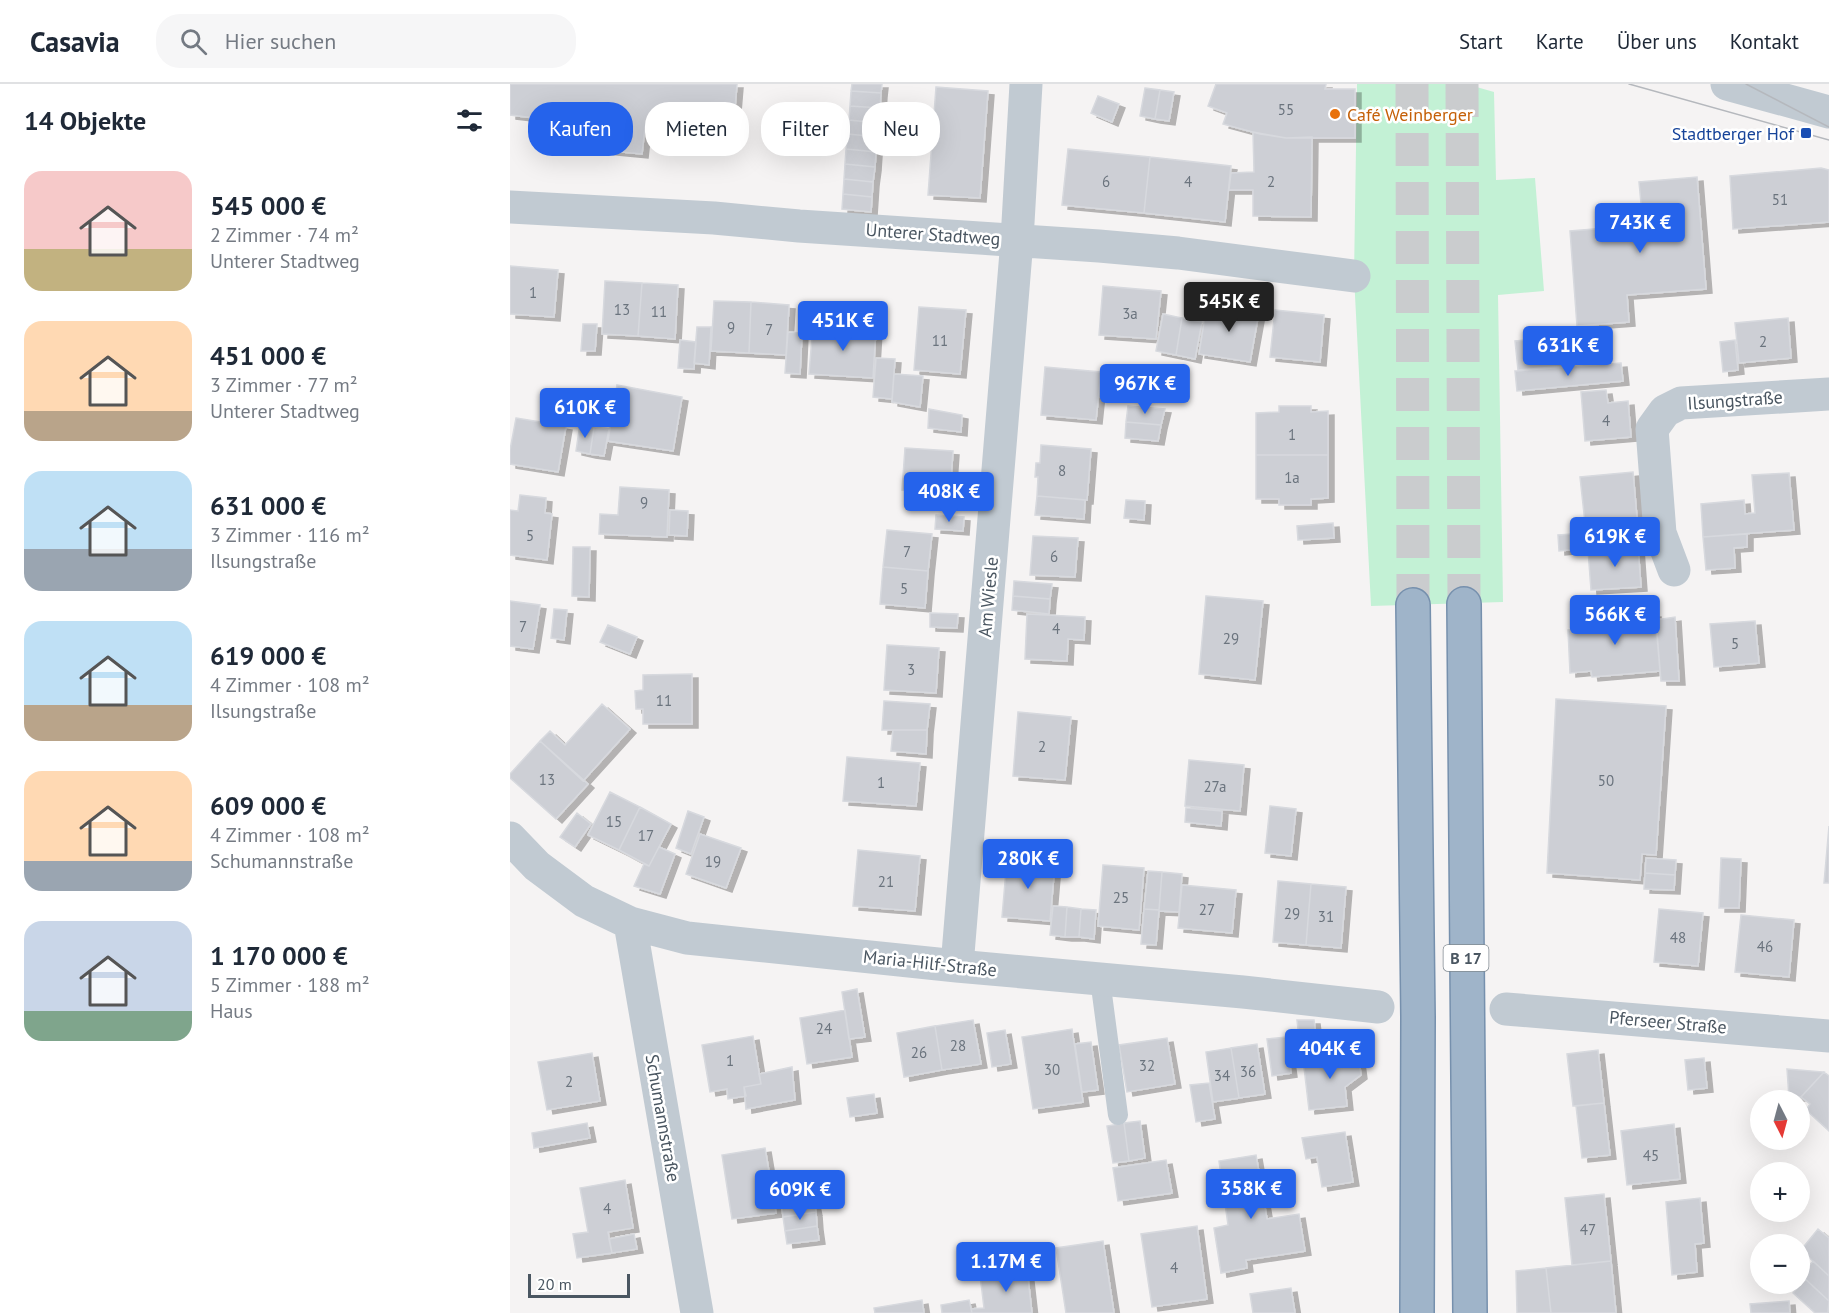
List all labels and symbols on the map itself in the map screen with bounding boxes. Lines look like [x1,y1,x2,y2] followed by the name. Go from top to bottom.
[1278,100,1294,119] house number: 55
[1347,103,1473,126] place label: Café Weinberger
[1328,107,1342,121] marker: Café Weinberger
[1672,122,1795,145] place label: Stadtberger Hof
[1799,126,1813,140] marker: Stadtberger Hof
[1102,172,1110,191] house number: 6
[1184,172,1192,191] house number: 4
[1267,172,1275,191] house number: 2
[1772,190,1788,209] house number: 51
[1591,203,1689,254] pin: 743K €
[865,218,1001,250] street label: Unterer Stadtweg
[1180,282,1278,333] pin: 545K €
[529,283,537,302] house number: 1
[614,300,630,319] house number: 13
[794,301,892,352] pin: 451K €
[651,302,667,321] house number: 11
[1122,304,1138,323] house number: 3a
[727,318,735,337] house number: 9
[765,320,773,339] house number: 7
[1519,326,1617,377] pin: 631K €
[932,331,948,350] house number: 11
[1759,332,1767,351] house number: 2
[1096,364,1194,415] pin: 967K €
[1686,385,1784,415] street label: Ilsungstraße
[536,388,634,439] pin: 610K €
[1602,411,1610,430] house number: 4
[1288,425,1296,444] house number: 1
[1058,461,1066,480] house number: 8
[1284,468,1300,487] house number: 1a
[900,472,998,523] pin: 408K €
[640,493,648,512] house number: 9
[1566,517,1664,568] pin: 619K €
[526,526,534,545] house number: 5
[903,542,911,561] house number: 7
[1050,547,1058,566] house number: 6
[973,556,1003,638] street label: Am Wiesle
[900,579,908,598] house number: 5
[1566,595,1664,646] pin: 566K €
[519,617,527,636] house number: 7
[1052,619,1060,638] house number: 4
[1223,629,1239,648] house number: 29
[1731,634,1739,653] house number: 5
[907,660,915,679] house number: 3
[656,691,672,710] house number: 11
[1038,737,1046,756] house number: 2
[539,770,555,789] house number: 13
[1598,771,1614,790] house number: 50
[877,773,885,792] house number: 1
[1203,777,1227,796] house number: 27a
[606,812,622,831] house number: 15
[638,826,654,845] house number: 17
[979,839,1077,890] pin: 280K €
[705,852,721,871] house number: 19
[878,872,894,891] house number: 21
[1113,888,1129,907] house number: 25
[1199,900,1215,919] house number: 27
[1284,904,1300,923] house number: 29
[1318,907,1334,926] house number: 31
[1670,928,1686,947] house number: 48
[1757,937,1773,956] house number: 46
[862,945,998,981] street label: Maria-Hilf-Straße
[1444,945,1488,971] road number: B 17
[1608,1005,1728,1039] street label: Pferseer Straße
[816,1019,832,1038] house number: 24
[1281,1029,1379,1080] pin: 404K €
[950,1036,966,1055] house number: 28
[911,1043,927,1062] house number: 26
[726,1051,734,1070] house number: 1
[640,1052,686,1184] street label: Schumannstraße
[1139,1056,1155,1075] house number: 32
[1044,1060,1060,1079] house number: 30
[1240,1062,1256,1081] house number: 36
[1214,1066,1230,1085] house number: 34
[565,1072,573,1091] house number: 2
[1750,1090,1810,1150] north arrow
[1643,1146,1659,1165] house number: 45
[1202,1169,1300,1220] pin: 358K €
[751,1170,849,1221] pin: 609K €
[603,1199,611,1218] house number: 4
[1580,1220,1596,1239] house number: 47
[951,1242,1061,1293] pin: 1.17M €
[1170,1258,1178,1277] house number: 4
[528,1271,630,1298] scale bar

